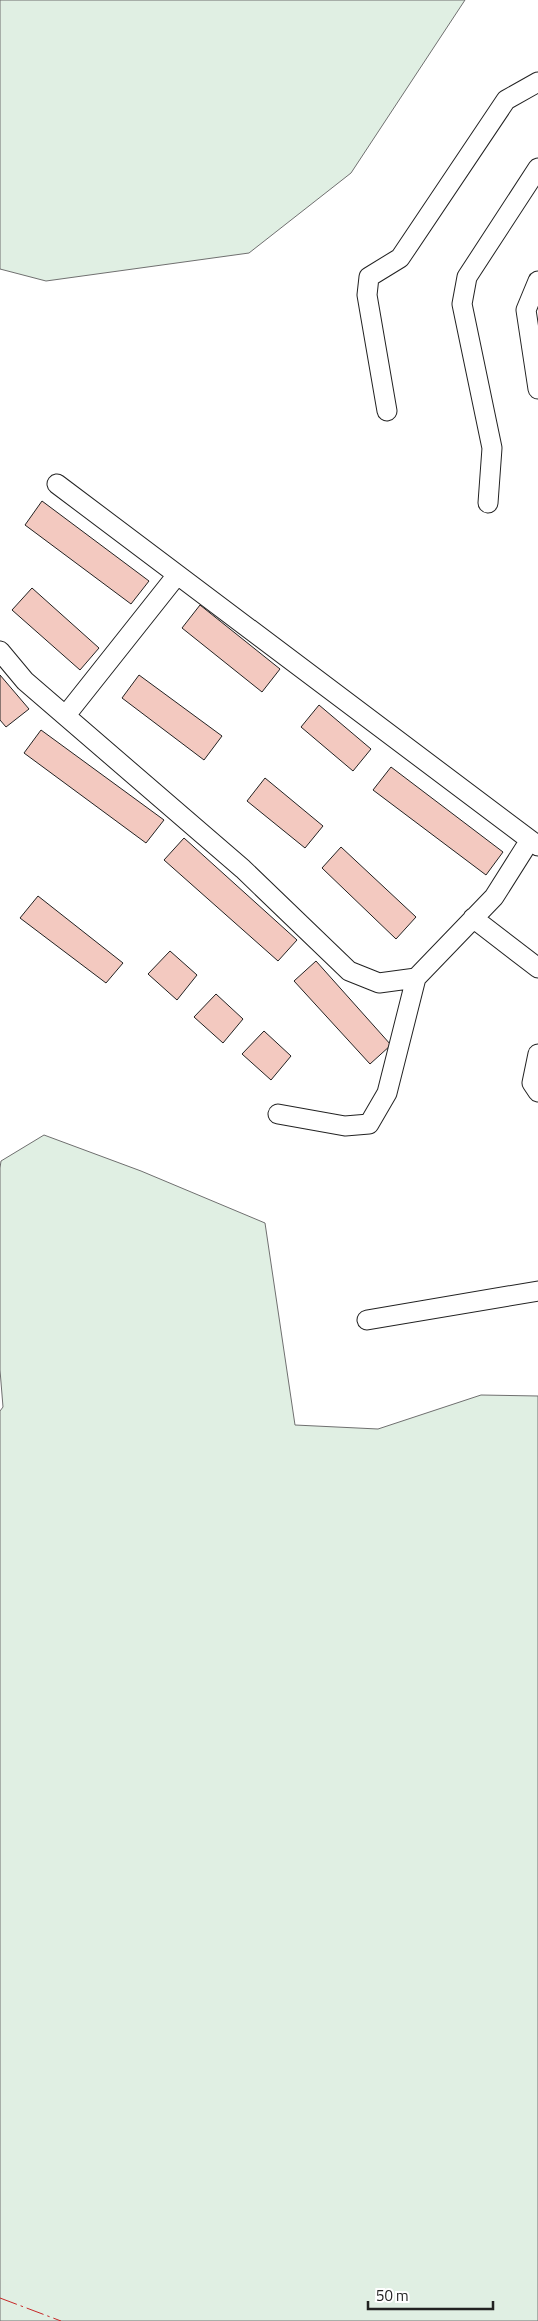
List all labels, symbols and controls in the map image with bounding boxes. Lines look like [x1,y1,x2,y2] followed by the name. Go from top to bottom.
[368,2278,493,2310] scale bar
[376,2284,409,2307] text: 50 m

